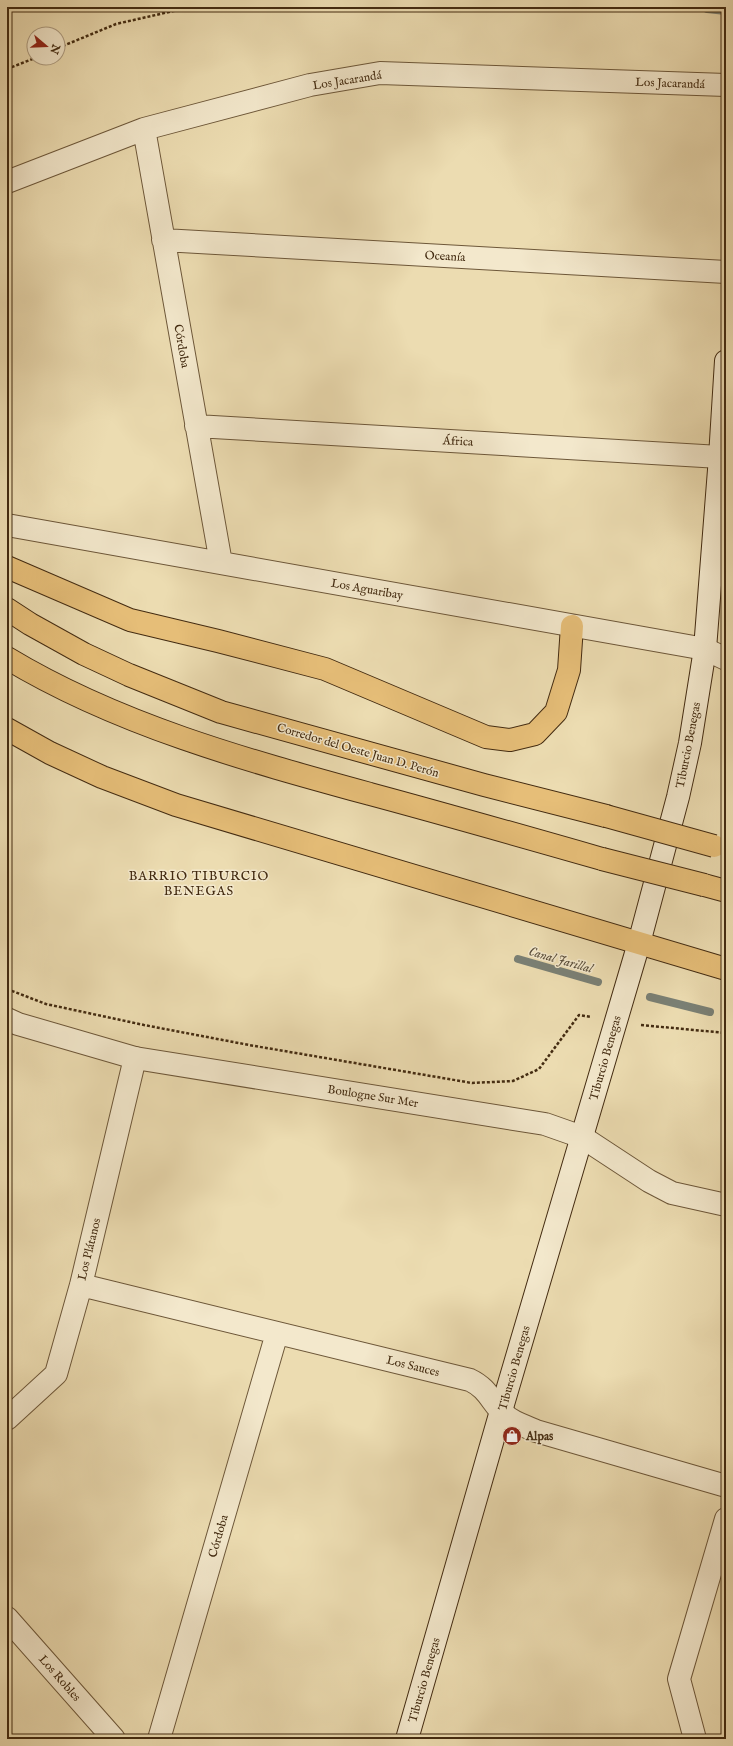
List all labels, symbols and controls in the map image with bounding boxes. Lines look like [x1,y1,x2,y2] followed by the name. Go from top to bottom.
[26,26,66,66] north arrow
[46,41,63,56] text: N
[312,68,384,94] street label: Los Jacarandá
[635,75,706,93] street label: Los Jacarandá
[424,248,466,265] street label: Oceanía
[170,323,193,370] street label: Córdoba
[441,432,474,450] street label: África
[330,576,404,603] street label: Los Aguaribay
[673,701,704,789] street label: Tiburcio Benegas
[275,720,441,782] street label: Corredor del Oeste Juan D. Perón
[129,868,269,900] district label: BARRIO TIBURCIO BENEGAS
[527,943,595,978] water label: Canal Jarillal
[586,1014,625,1102] street label: Tiburcio Benegas
[326,1082,420,1111] street label: Boulogne Sur Mer
[74,1216,104,1282] street label: Los Plátanos
[495,1324,534,1412] street label: Tiburcio Benegas
[385,1353,441,1380] street label: Los Sauces
[501,1425,523,1447] shop icon: Alpas
[525,1429,554,1445] place label: Alpas
[205,1512,232,1559] street label: Córdoba
[405,1636,444,1724] street label: Tiburcio Benegas
[35,1652,84,1705] street label: Los Robles

